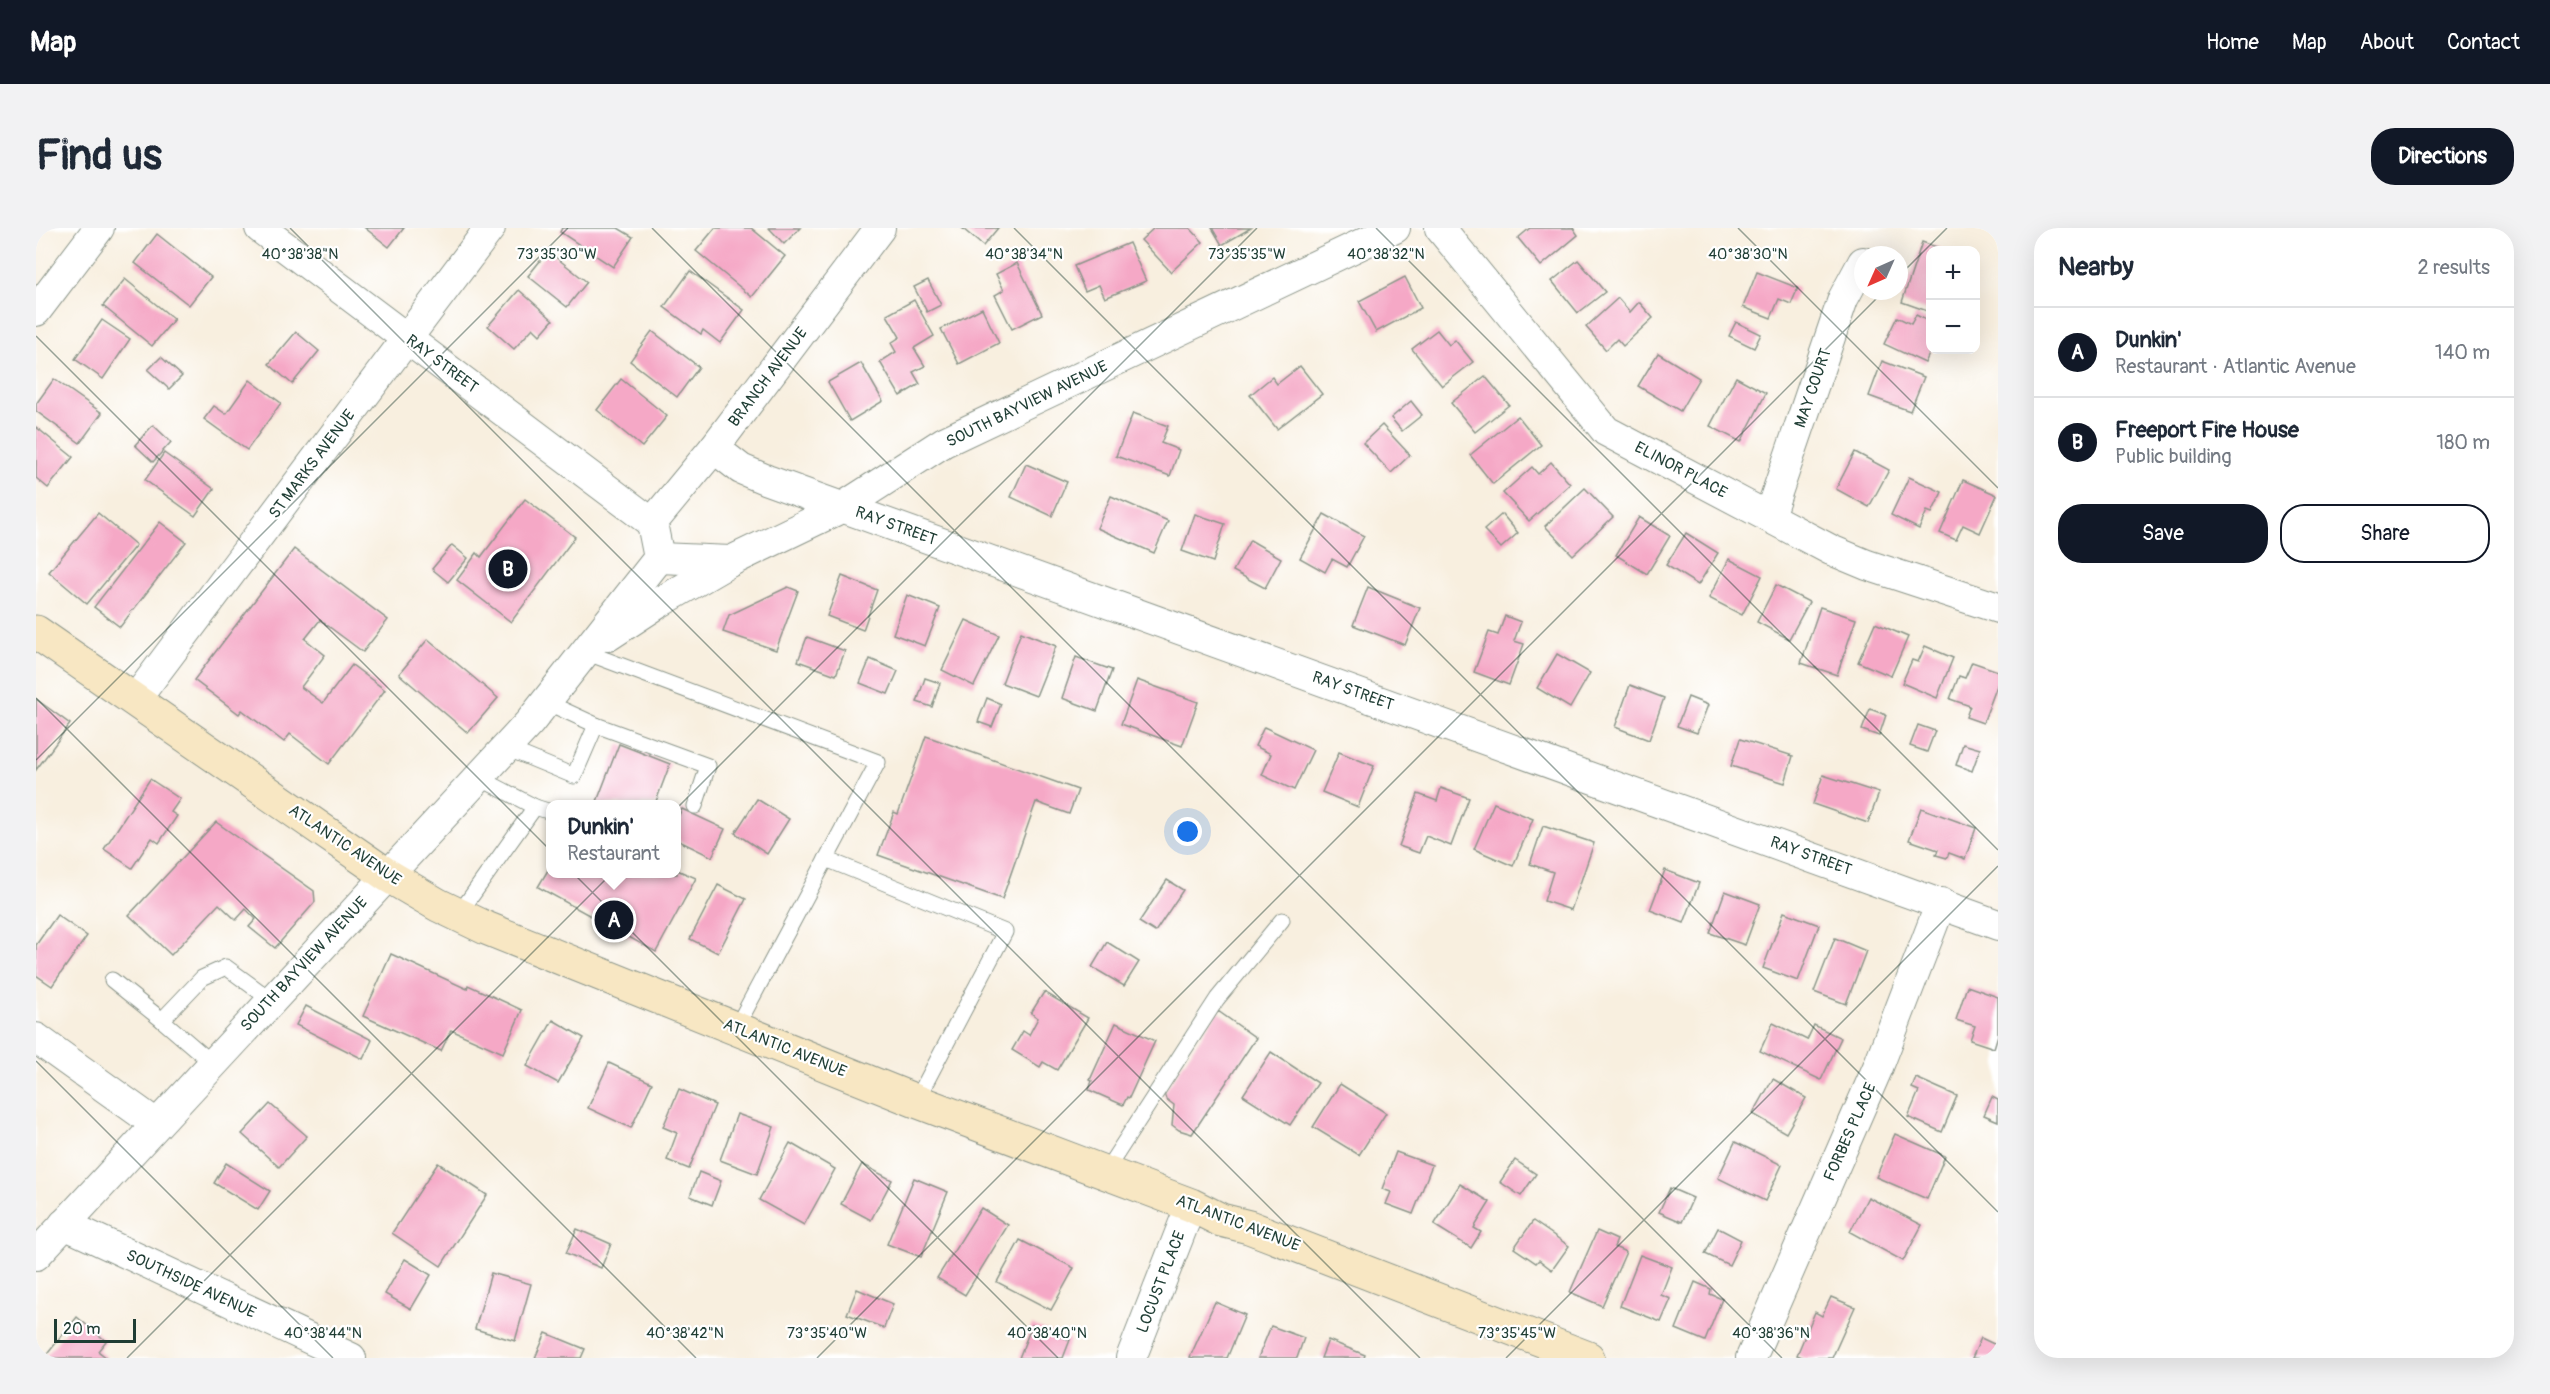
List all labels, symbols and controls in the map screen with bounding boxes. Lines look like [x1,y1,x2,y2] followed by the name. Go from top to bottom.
[30,25,76,60] text: Map
[2206,29,2259,56] text: Home
[2292,29,2327,56] text: Map
[2360,29,2414,56] text: About
[2447,29,2520,56] text: Contact
[2371,128,2514,185] button: Directions
[36,130,162,182] text: Find us
[262,245,338,264] text: 40°38'38"N
[517,245,597,264] text: 73°35'30"W
[985,245,1063,264] text: 40°38'34"N
[1208,245,1286,264] text: 73°35'35"W
[1347,245,1425,264] text: 40°38'32"N
[1708,245,1788,264] text: 40°38'30"N
[1854,246,1908,300] north arrow
[1926,246,1980,354] map controls
[1926,246,1980,300] button: +
[2058,251,2134,283] text: Nearby
[2418,255,2490,280] text: 2 results
[1926,300,1980,354] button: −
[724,323,812,431] street label: BRANCH AVENUE
[2115,326,2182,354] text: Dunkin'
[402,330,482,398] street label: RAY STREET
[2071,340,2084,365] text: A
[2435,340,2490,365] text: 140 m
[1790,345,1836,430] street label: MAY COURT
[2115,354,2356,379] text: Restaurant · Atlantic Avenue
[943,356,1111,452] street label: SOUTH BAYVIEW AVENUE
[264,405,360,523] street label: ST MARKS AVENUE
[2115,416,2299,444] text: Freeport Fire House
[2072,430,2083,455] text: B
[2436,430,2490,455] text: 180 m
[1631,437,1731,503] street label: ELINOR PLACE
[2115,444,2231,469] text: Public building
[852,502,940,550] street label: RAY STREET
[2058,504,2268,563] button: Save
[2280,504,2490,563] button: Share
[488,546,528,592] pin: B
[1309,667,1397,715] street label: RAY STREET
[285,800,405,890] street label: ATLANTIC AVENUE
[546,800,681,878] popup
[567,813,634,841] text: Dunkin'
[1173,817,1202,846] your location
[1767,832,1855,880] street label: RAY STREET
[567,841,660,866] text: Restaurant
[236,892,372,1036] street label: SOUTH BAYVIEW AVENUE
[594,898,634,942] pin: A
[720,1014,850,1082] street label: ATLANTIC AVENUE
[1819,1080,1881,1184] street label: FORBES PLACE
[1173,1190,1303,1256] street label: ATLANTIC AVENUE
[1132,1228,1190,1336] street label: LOCUST PLACE
[123,1245,259,1323] street label: SOUTHSIDE AVENUE
[54,1316,136,1344] scale bar
[63,1319,101,1339] text: 20 m
[284,1324,362,1343] text: 40°38'44"N
[646,1324,724,1343] text: 40°38'42"N
[787,1324,867,1343] text: 73°35'40"W
[1007,1324,1087,1343] text: 40°38'40"N
[1478,1324,1556,1343] text: 73°35'45"W
[1732,1324,1810,1343] text: 40°38'36"N

